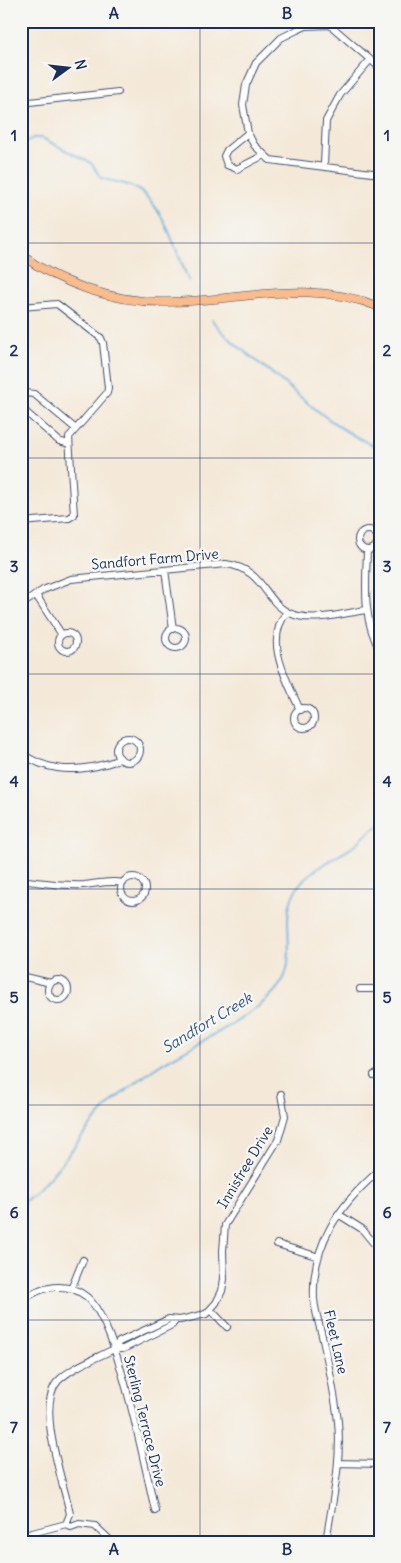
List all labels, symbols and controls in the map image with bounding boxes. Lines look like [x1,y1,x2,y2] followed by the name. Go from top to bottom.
[109,3,119,23] text: A
[282,3,293,23] text: B
[42,42,92,92] north arrow
[71,58,91,72] text: N
[11,125,17,145] text: 1
[384,125,390,145] text: 1
[10,340,19,360] text: 2
[383,340,392,360] text: 2
[91,544,219,574] street label: Sandfort Farm Drive
[9,556,19,576] text: 3
[382,556,392,576] text: 3
[9,771,19,791] text: 4
[382,771,392,791] text: 4
[9,987,19,1007] text: 5
[382,987,392,1007] text: 5
[158,988,256,1057] water label: Sandfort Creek
[213,1122,277,1212] street label: Innisfree Drive
[9,1202,19,1222] text: 6
[382,1202,392,1222] text: 6
[320,1308,352,1376] street label: Fleet Lane
[120,1353,170,1489] street label: Sterling Terrace Drive
[10,1417,18,1437] text: 7
[383,1417,391,1437] text: 7
[109,1539,119,1559] text: A
[282,1539,293,1559] text: B

